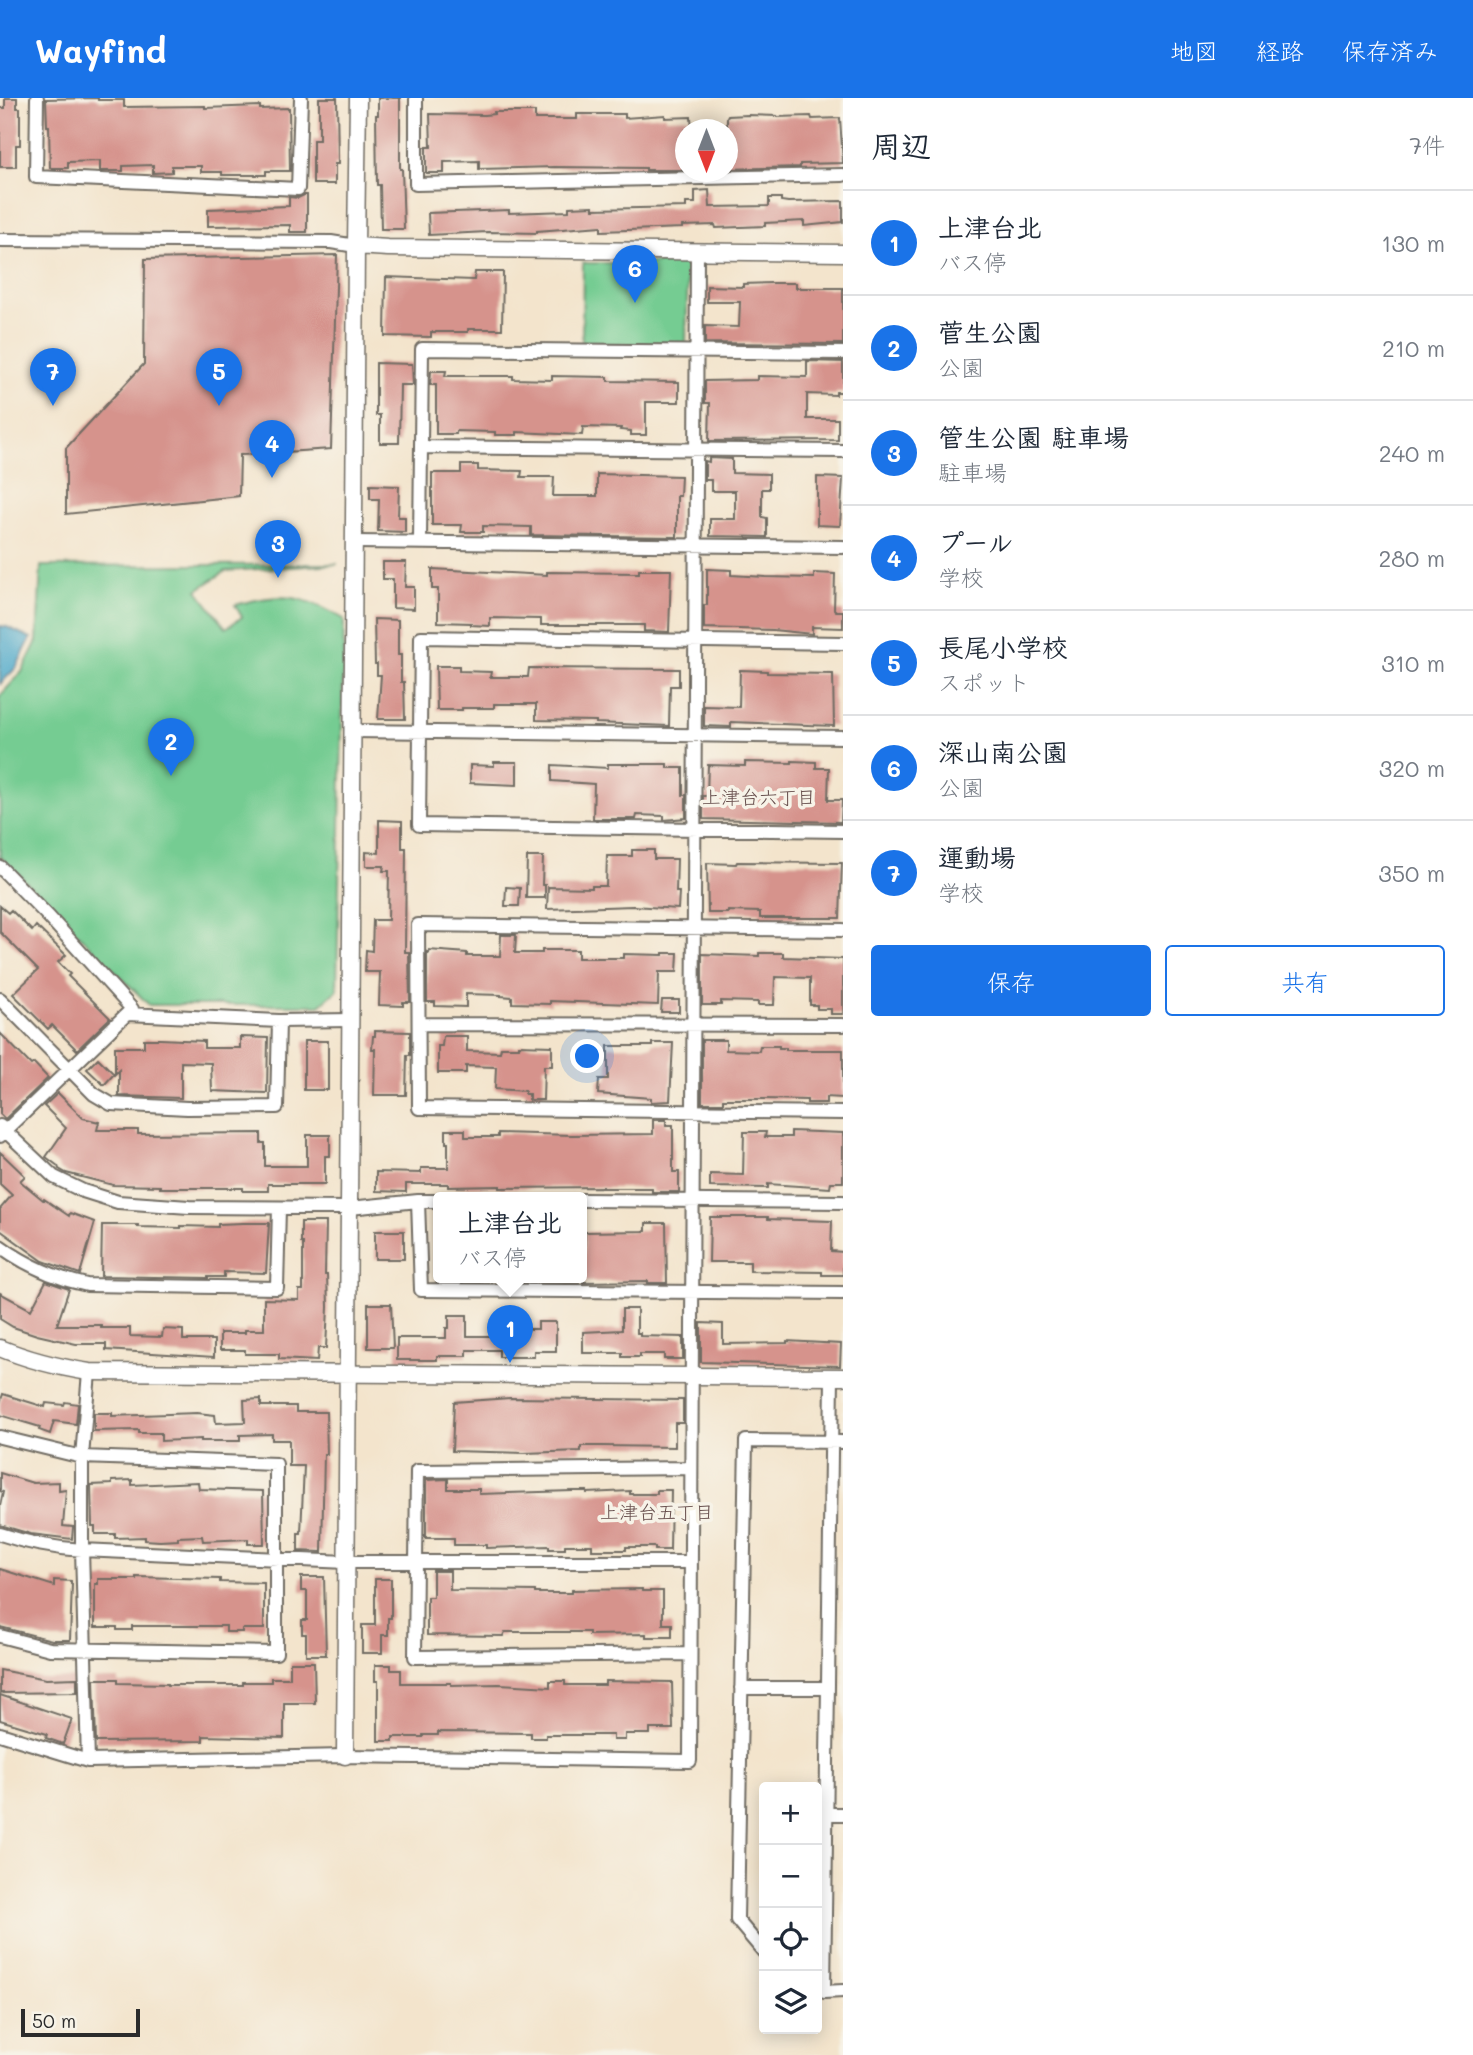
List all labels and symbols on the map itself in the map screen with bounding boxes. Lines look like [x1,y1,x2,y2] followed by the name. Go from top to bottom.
[675,119,738,182] north arrow
[612,245,658,303] pin: 6
[30,348,76,406] pin: 7
[196,348,242,406] pin: 5
[249,420,295,478] pin: 4
[255,520,301,578] pin: 3
[148,718,194,776] pin: 2
[702,784,816,809] district label: 上津台六丁目
[570,1039,604,1073] your location
[487,1305,533,1363] pin: 1
[600,1499,714,1524] district label: 上津台五丁目
[21,2006,140,2038] scale bar

